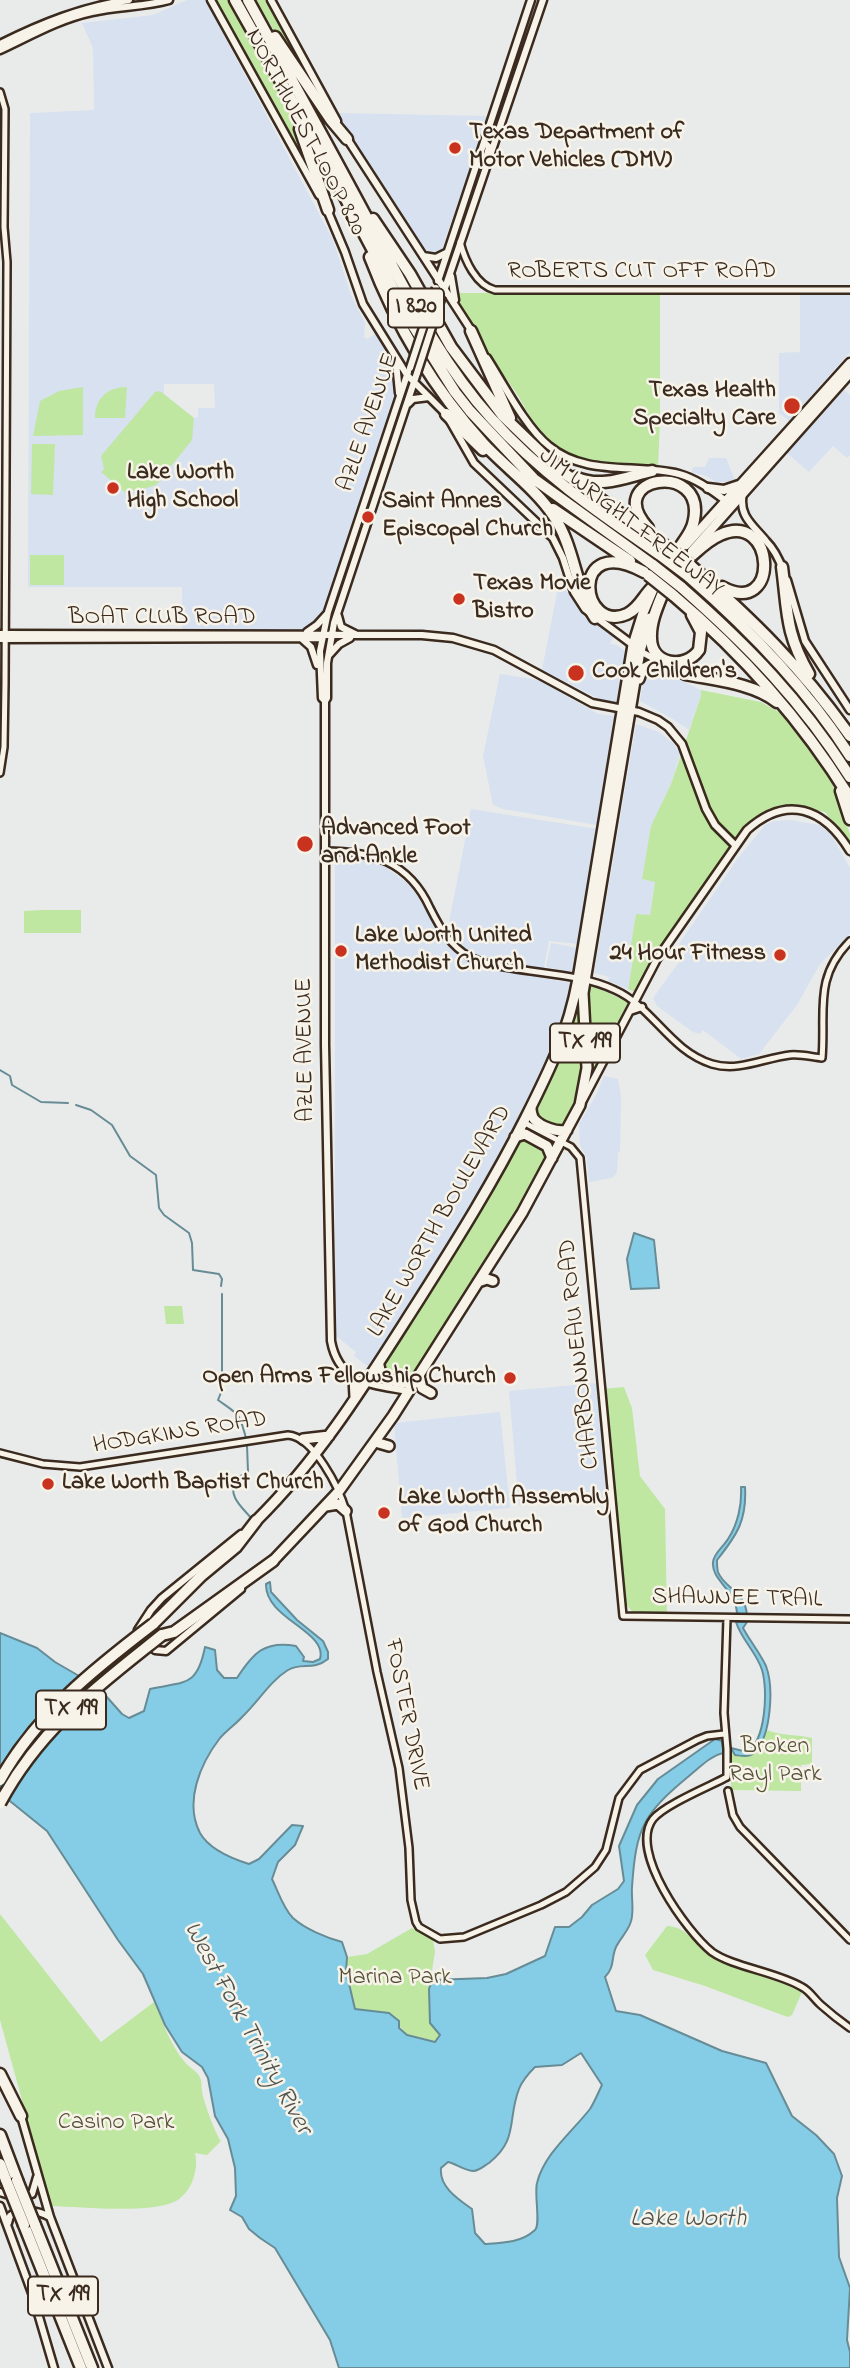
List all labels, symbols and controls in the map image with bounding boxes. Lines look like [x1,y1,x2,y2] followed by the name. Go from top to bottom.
[237,25,371,241] street label: NORTHWEST LOOP 820
[469,120,684,176] place label: Texas Department of Motor Vehicles (DMV)
[447,140,463,156] marker: Texas Department of Motor Vehicles (DMV)
[508,259,776,287] street label: ROBERTS CUT OFF ROAD
[388,288,444,328] road number: I 820
[333,350,407,496] street label: AZLE AVENUE
[633,378,776,434] place label: Texas Health Specialty Care
[782,396,802,416] marker: Texas Health Specialty Care
[532,443,728,605] street label: JIM WRIGHT FREEWAY
[127,460,238,516] place label: Lake Worth High School
[105,480,121,496] marker: Lake Worth High School
[382,489,553,545] place label: Saint Annes Episcopal Church
[360,509,376,525] marker: Saint Annes Episcopal Church
[473,571,591,627] place label: Texas Movie Bistro
[451,591,467,607] marker: Texas Movie Bistro
[68,605,256,633] street label: BOAT CLUB ROAD
[592,659,737,687] place label: Cook Children's
[566,663,586,683] marker: Cook Children's
[321,816,471,872] place label: Advanced Foot and Ankle
[295,834,315,854] marker: Advanced Foot and Ankle
[355,923,532,979] place label: Lake Worth United Methodist Church
[610,941,766,969] place label: 24 Hour Fitness
[333,943,349,959] marker: Lake Worth United Methodist Church
[772,947,788,963] marker: 24 Hour Fitness
[291,978,323,1122] street label: AZLE AVENUE
[550,1024,620,1062] road number: TX 199
[363,1101,519,1343] street label: LAKE WORTH BOULEVARD
[555,1237,607,1471] street label: CHARBONNEAU ROAD
[202,1364,496,1392] place label: Open Arms Fellowship Church
[502,1370,518,1386] marker: Open Arms Fellowship Church
[91,1406,269,1462] street label: HODGKINS ROAD
[62,1470,324,1498] place label: Lake Worth Baptist Church
[40,1476,56,1492] marker: Lake Worth Baptist Church
[398,1485,609,1541] place label: Lake Worth Assembly of God Church
[376,1505,392,1521] marker: Lake Worth Assembly of God Church
[652,1584,822,1616] street label: SHAWNEE TRAIL
[376,1637,434,1793] street label: FOSTER DRIVE
[36,1690,106,1730] road number: TX 199
[729,1734,821,1790] park label: Broken Rayl Park
[175,1917,317,2141] water label: West Fork Trinity River
[338,1965,452,1993] park label: Marina Park
[58,2110,174,2138] park label: Casino Park
[630,2205,746,2237] water label: Lake Worth
[28,2276,98,2316] road number: TX 199

